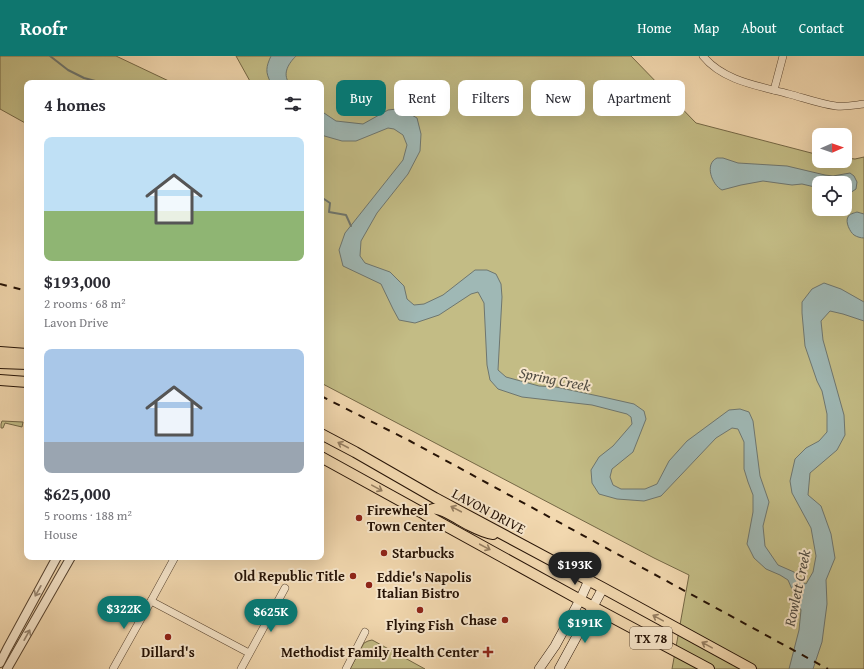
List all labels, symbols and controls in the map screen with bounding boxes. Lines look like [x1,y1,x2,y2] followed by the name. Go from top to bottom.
[20,14,67,42] text: Roofr
[637,18,672,38] text: Home
[694,18,719,38] text: Map
[741,18,777,38] text: About
[799,18,844,38] text: Contact
[336,80,386,116] chip: Buy
[394,80,450,116] chip: Rent
[458,80,523,116] chip: Filters
[531,80,585,116] chip: New
[593,80,685,116] chip: Apartment
[44,92,106,117] text: 4 homes
[282,93,304,115] icon: filters
[812,128,852,168] north arrow
[812,128,852,216] map controls
[138,163,210,235] icon: home
[812,176,852,216] button: locate
[44,269,110,294] text: $193,000
[44,294,126,313] text: 2 rooms · 68 m²
[44,313,108,332] text: Lavon Drive
[517,362,593,396] water label: Spring Creek
[138,375,210,447] icon: home
[337,441,349,449] one-way arrow
[44,481,110,506] text: $625,000
[449,483,529,539] street label: LAVON DRIVE
[371,484,383,492] one-way arrow
[367,500,446,536] place label: Firewheel Town Center
[450,505,462,512] one-way arrow
[44,506,132,525] text: 5 rooms · 188 m²
[354,513,364,523] marker: Firewheel Town Center
[44,525,78,544] text: House
[392,543,454,563] place label: Starbucks
[478,544,490,551] one-way arrow
[379,548,389,558] marker: Starbucks
[778,548,815,629] water label: Rowlett Creek
[547,552,603,586] pin: $193K
[557,555,593,574] text: $193K
[234,566,345,586] place label: Old Republic Title
[377,567,471,603] place label: Eddie's Napolis Italian Bistro
[348,571,358,581] marker: Old Republic Title
[364,580,374,590] marker: Eddie's Napolis Italian Bistro
[34,585,42,597] one-way arrow
[96,596,152,630] pin: $322K
[106,599,142,618] text: $322K
[243,599,299,633] pin: $625K
[253,602,289,621] text: $625K
[415,605,425,615] marker: Flying Fish
[461,610,497,630] place label: Chase
[557,610,613,644] pin: $191K
[567,613,603,632] text: $191K
[652,614,664,621] one-way arrow
[386,615,455,635] place label: Flying Fish
[500,615,510,625] marker: Chase
[630,627,672,649] road number: TX 78
[24,629,31,641] one-way arrow
[163,632,173,642] marker: Dillard's
[701,641,713,649] one-way arrow
[141,642,195,662] place label: Dillard's
[281,642,480,662] place label: Methodist Family Health Center
[482,646,494,658] marker: Methodist Family Health Center

